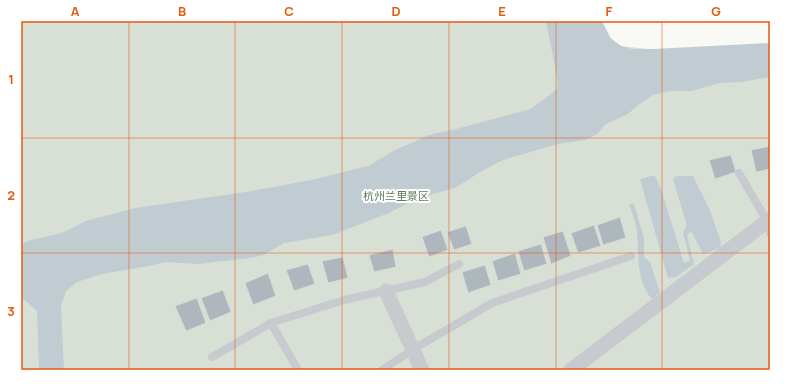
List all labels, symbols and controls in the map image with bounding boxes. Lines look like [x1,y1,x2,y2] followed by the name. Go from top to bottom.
[71,2,80,20] text: A
[178,2,186,20] text: B
[284,2,294,20] text: C
[391,2,401,20] text: D
[498,2,506,20] text: E
[606,2,613,20] text: F
[711,2,721,20] text: G
[8,70,14,88] text: 1
[7,186,15,204] text: 2
[363,188,429,203] park label: 杭州兰里景区
[7,302,15,320] text: 3

